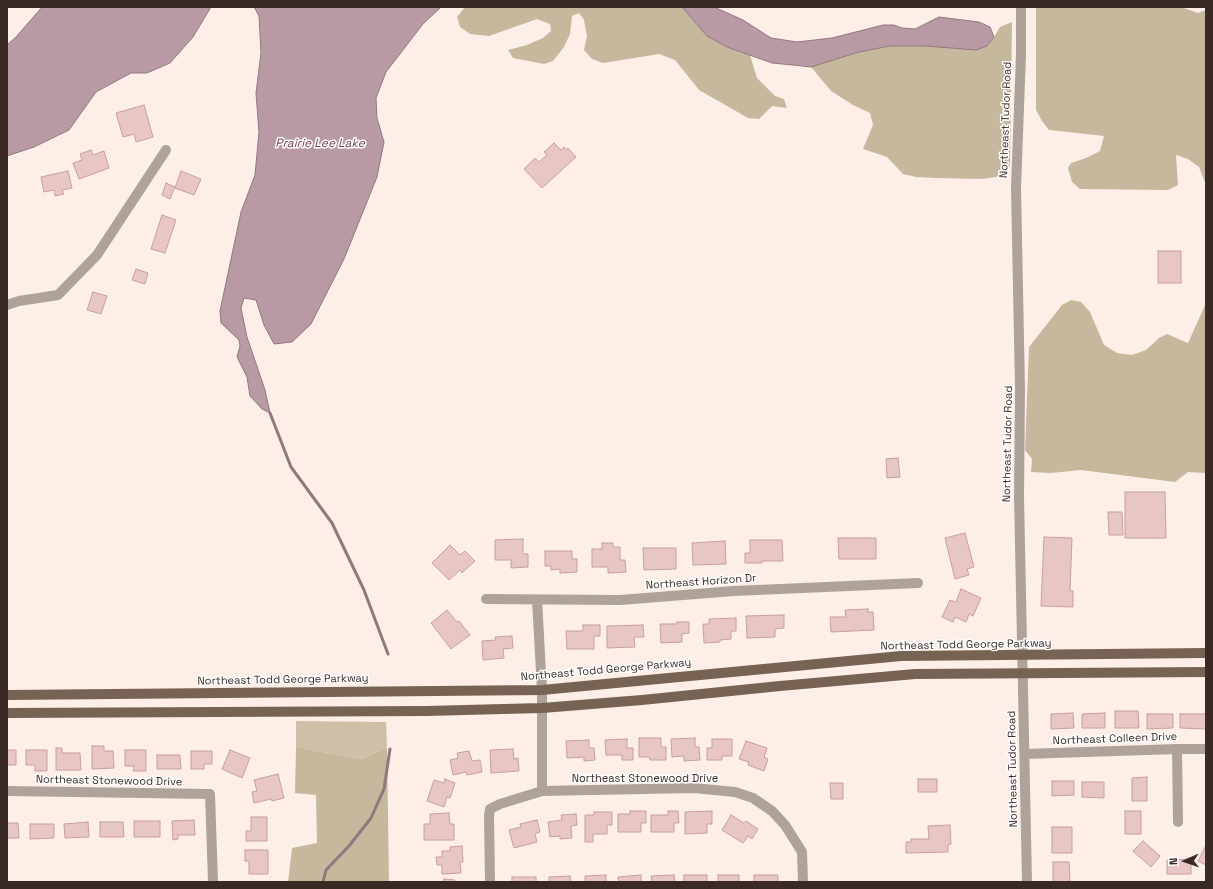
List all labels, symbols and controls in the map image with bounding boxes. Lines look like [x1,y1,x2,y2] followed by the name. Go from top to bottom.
[997,61,1015,179] street label: Northeast Tudor Road
[275,137,365,151] water label: Prairie Lee Lake
[1000,386,1016,502] street label: Northeast Tudor Road
[645,572,757,592] street label: Northeast Horizon Dr
[880,637,1052,653] street label: Northeast Todd George Parkway
[520,656,692,684] street label: Northeast Todd George Parkway
[197,672,369,688] street label: Northeast Todd George Parkway
[1005,711,1021,827] street label: Northeast Tudor Road
[1053,730,1177,748] street label: Northeast Colleen Drive
[572,772,718,786] street label: Northeast Stonewood Drive
[36,773,182,789] street label: Northeast Stonewood Drive
[1165,841,1205,881] north arrow
[1166,857,1180,865] text: N

